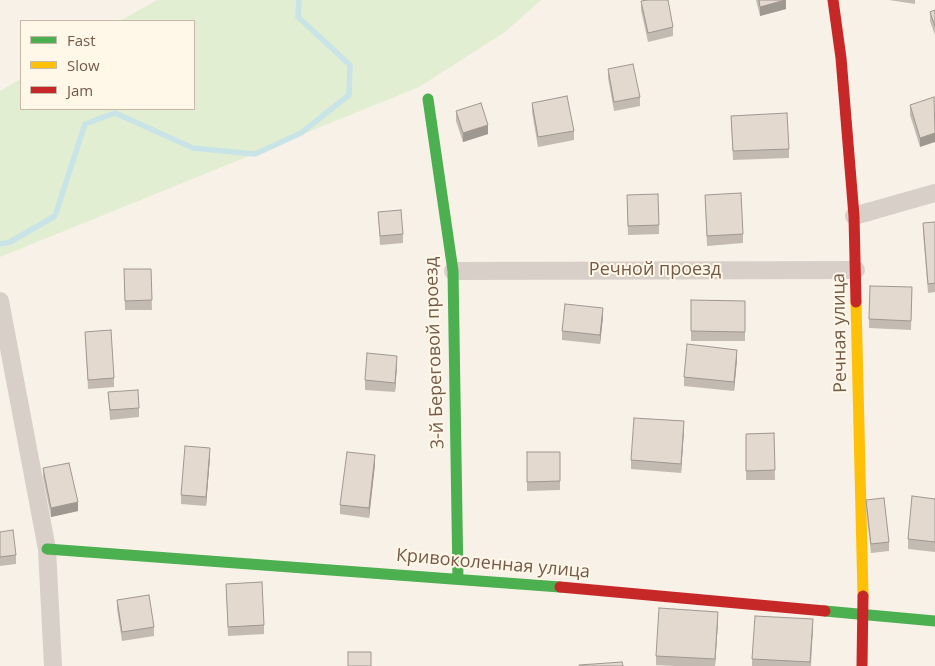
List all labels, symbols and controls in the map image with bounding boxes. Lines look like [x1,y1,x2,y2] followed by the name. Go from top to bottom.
[20,20,195,110] legend
[67,30,96,50] text: Fast
[67,55,100,75] text: Slow
[67,80,93,100] text: Jam
[421,256,449,450] street label: 3-й Береговой проезд
[589,259,721,281] street label: Речной проезд
[828,273,852,393] street label: Речная улица
[395,545,591,583] street label: Кривоколенная улица

